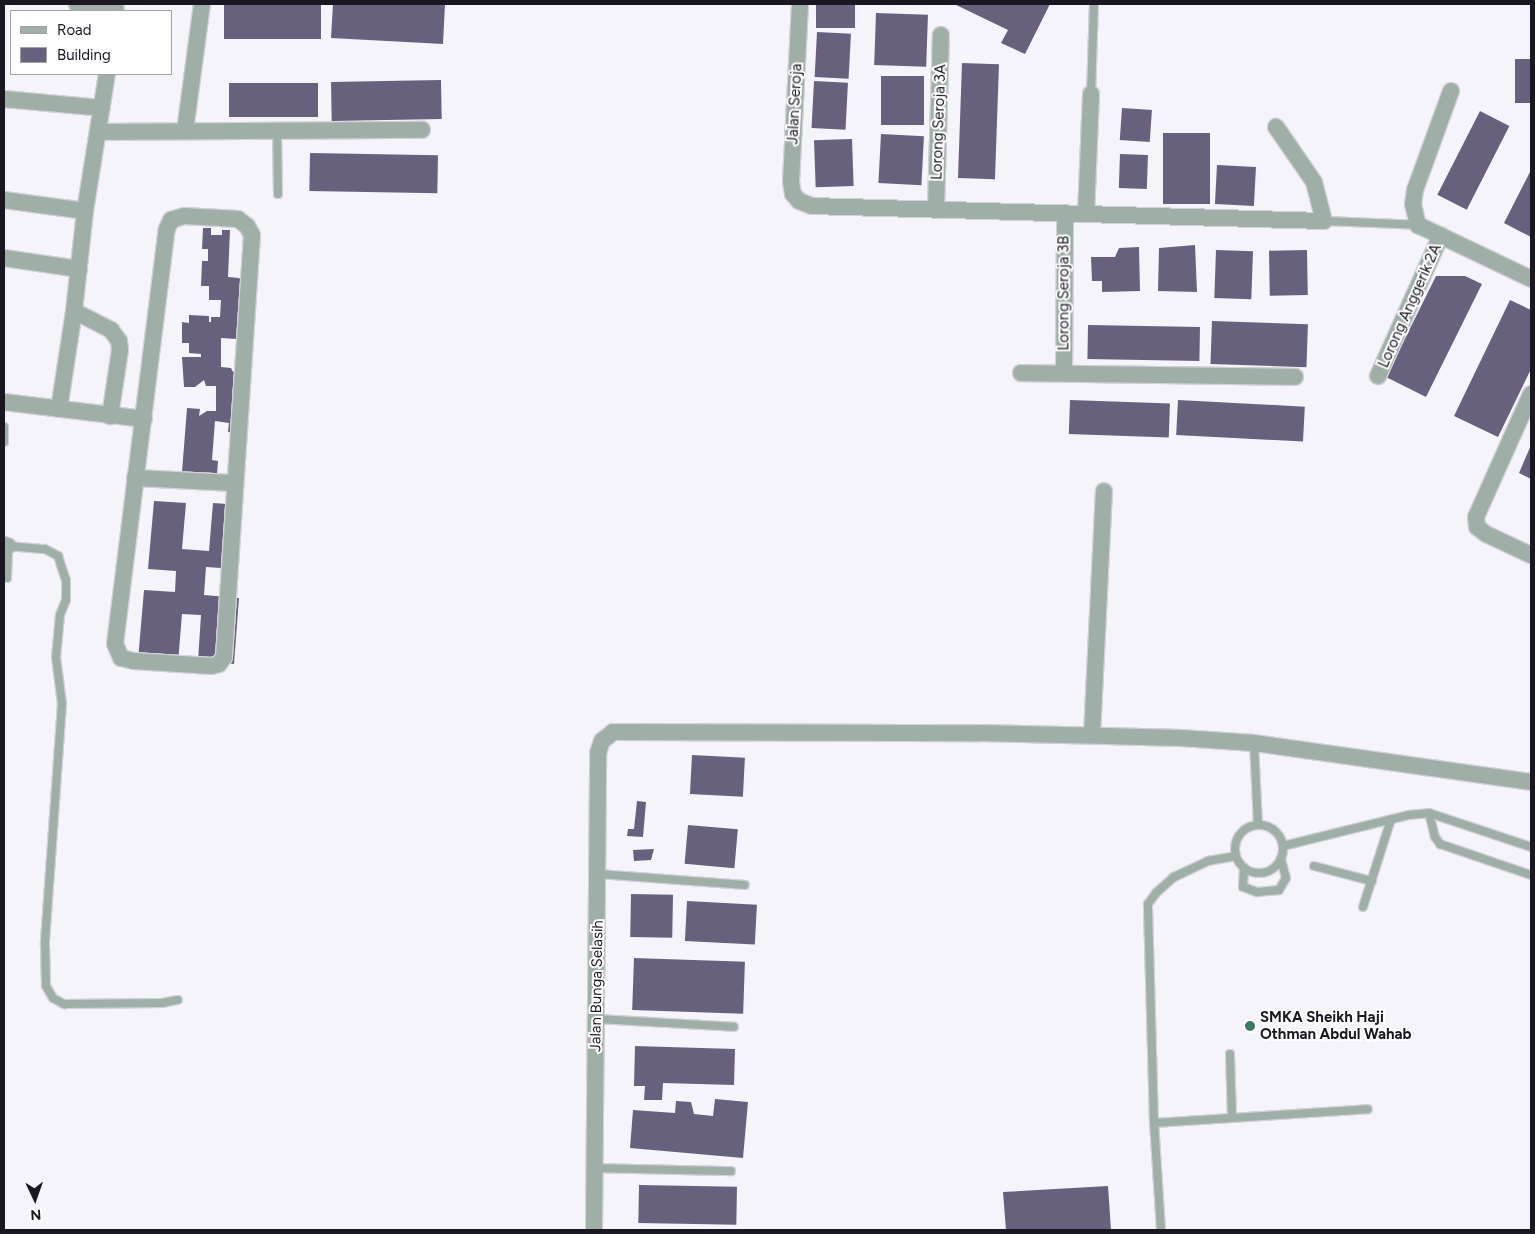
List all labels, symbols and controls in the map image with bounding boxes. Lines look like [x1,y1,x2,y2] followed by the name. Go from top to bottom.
[10,10,172,75] legend
[57,21,92,39] text: Road
[57,46,111,64] text: Building
[784,63,806,145] street label: Jalan Seroja
[928,64,950,180] street label: Lorong Seroja 3A
[1055,235,1073,351] street label: Lorong Seroja 3B
[1375,241,1445,371] street label: Lorong Anggerik 2A
[587,920,607,1052] street label: Jalan Bunga Selasih
[1260,1008,1412,1043] place label: SMKA Sheikh Haji Othman Abdul Wahab
[1244,1020,1256,1032] marker: SMKA Sheikh Haji Othman Abdul Wahab
[10,1174,60,1224] north arrow
[30,1206,42,1223] text: N

